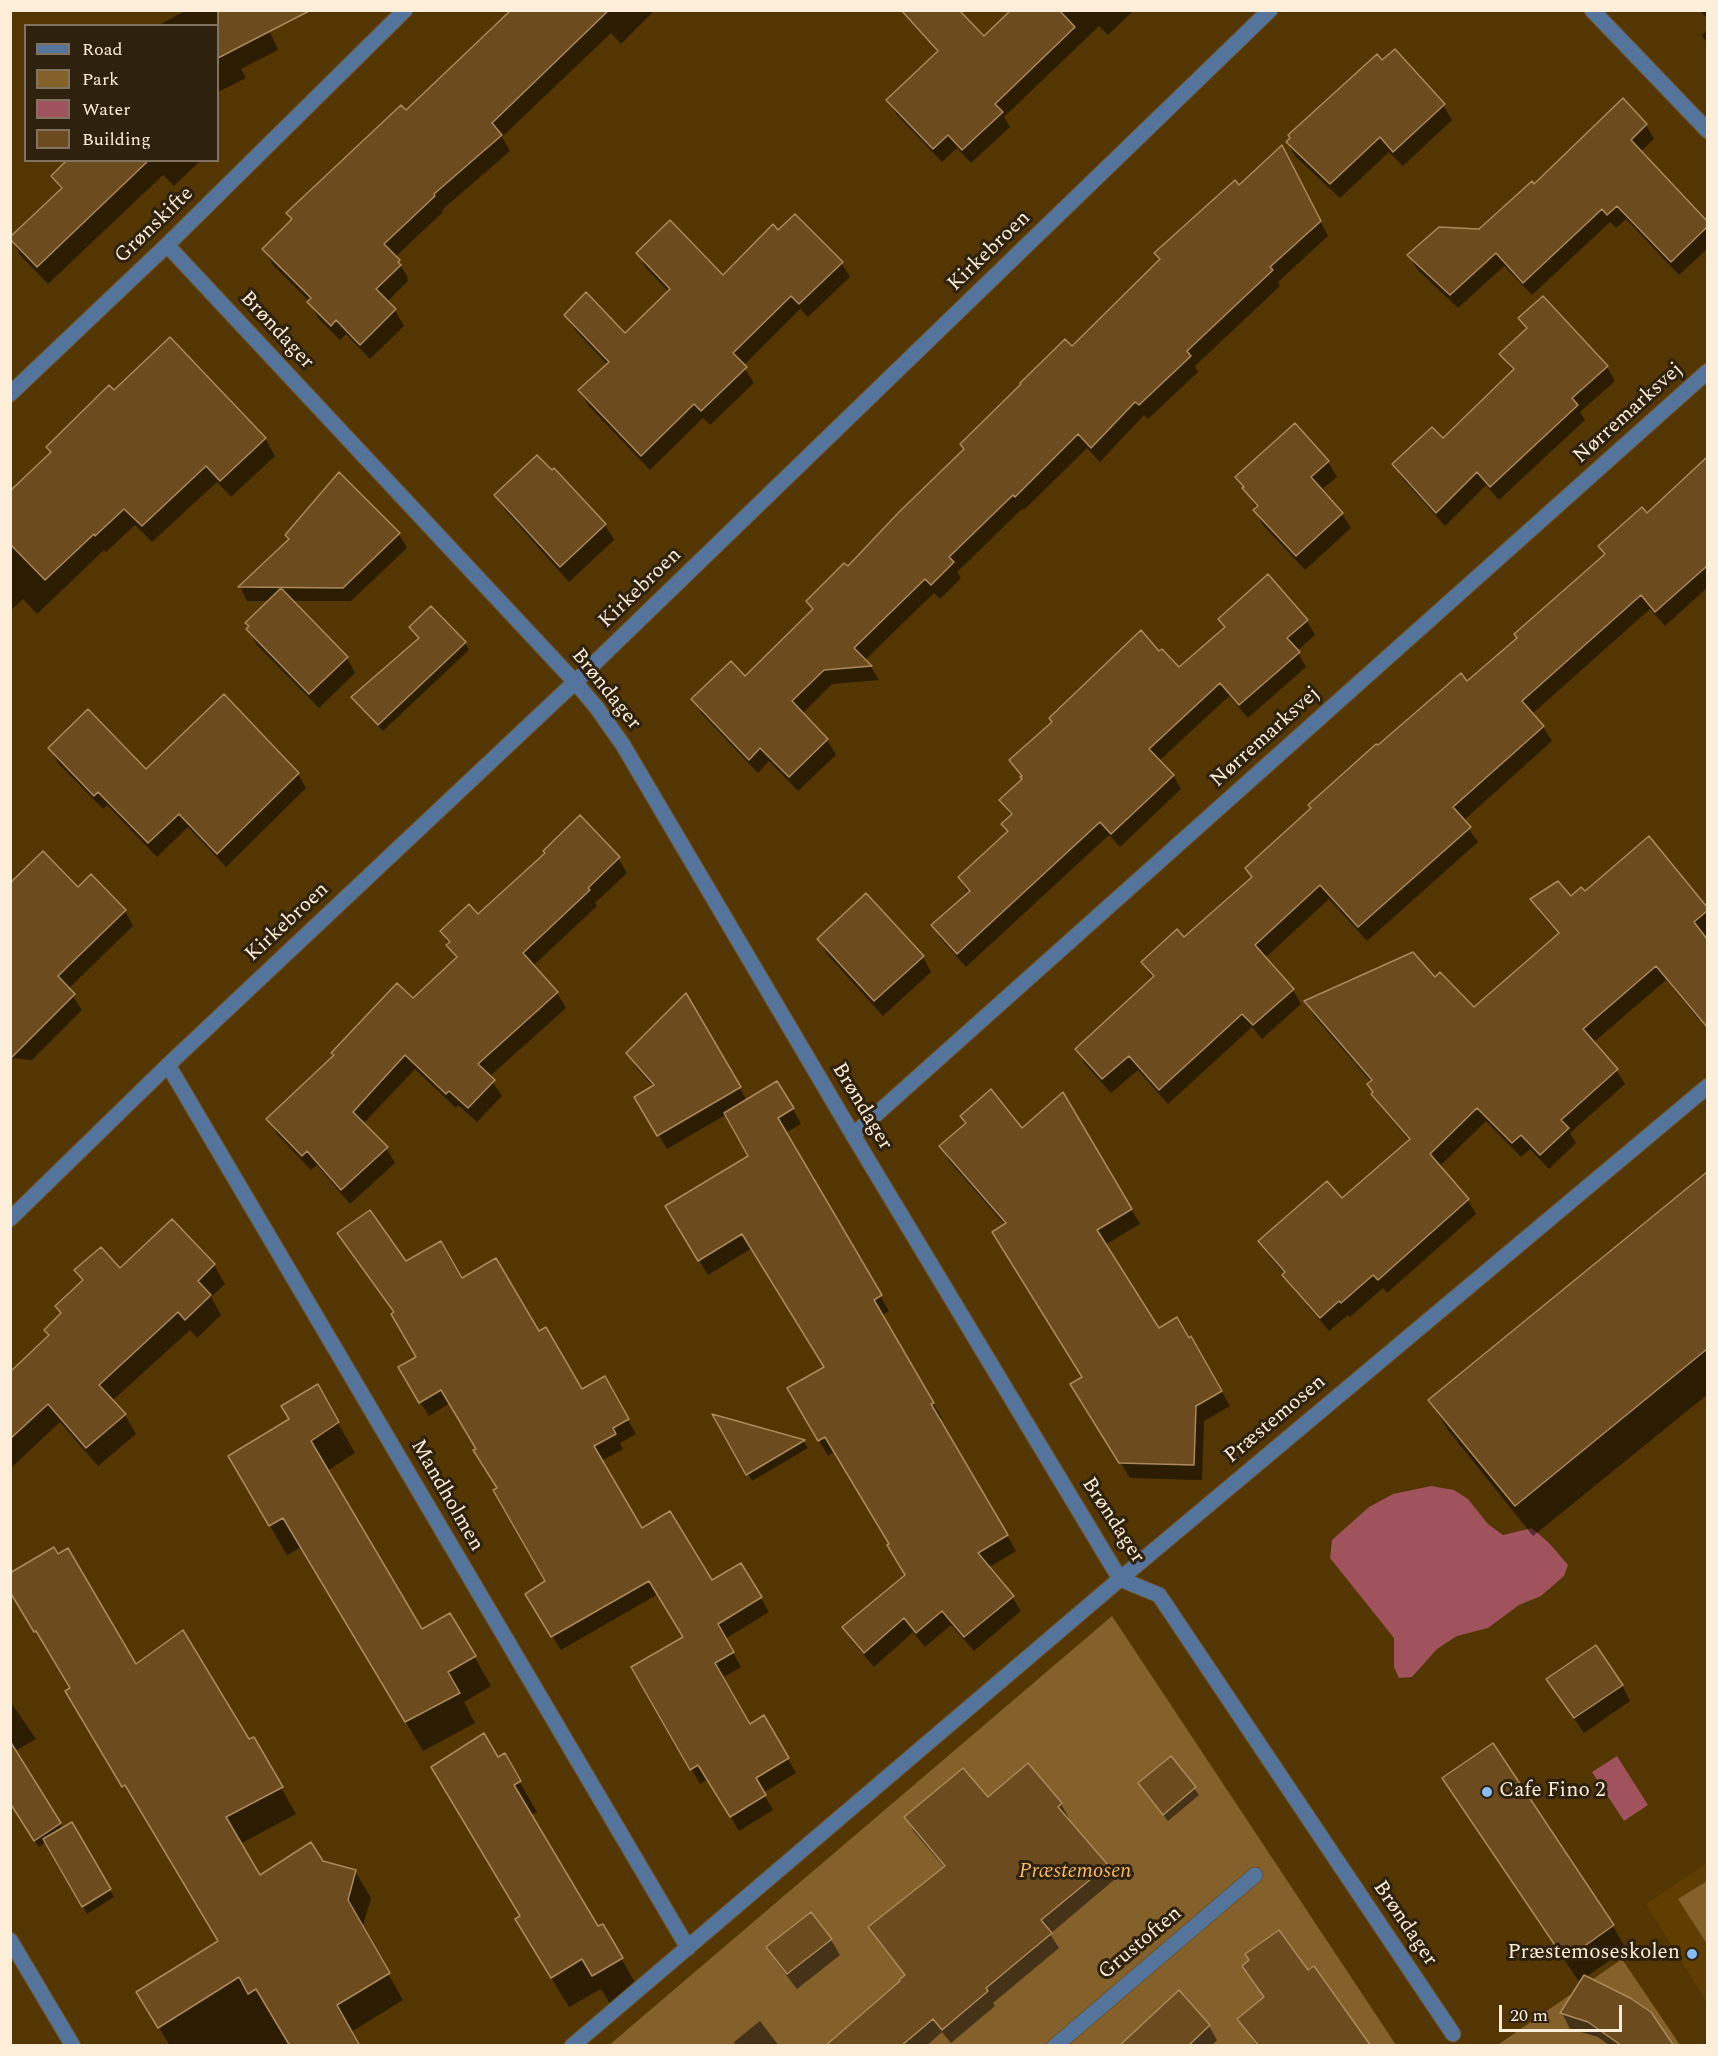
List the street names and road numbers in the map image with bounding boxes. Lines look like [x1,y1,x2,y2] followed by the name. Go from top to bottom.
[110,182,200,270] street label: Grønskifte
[943,206,1037,298] street label: Kirkebroen
[234,287,318,375] street label: Brøndager
[1569,358,1689,470] street label: Nørremarksvej
[594,543,688,635] street label: Kirkebroen
[565,644,645,736] street label: Brøndager
[1206,682,1326,794] street label: Nørremarksvej
[241,878,335,968] street label: Kirkebroen
[825,1059,897,1155] street label: Brøndager
[1220,1370,1332,1470] street label: Præstemosen
[404,1436,488,1556] street label: Mandholmen
[1075,1473,1149,1569] street label: Brøndager
[1366,1877,1442,1971] street label: Brøndager
[1094,1902,1188,1986] street label: Grustoften

